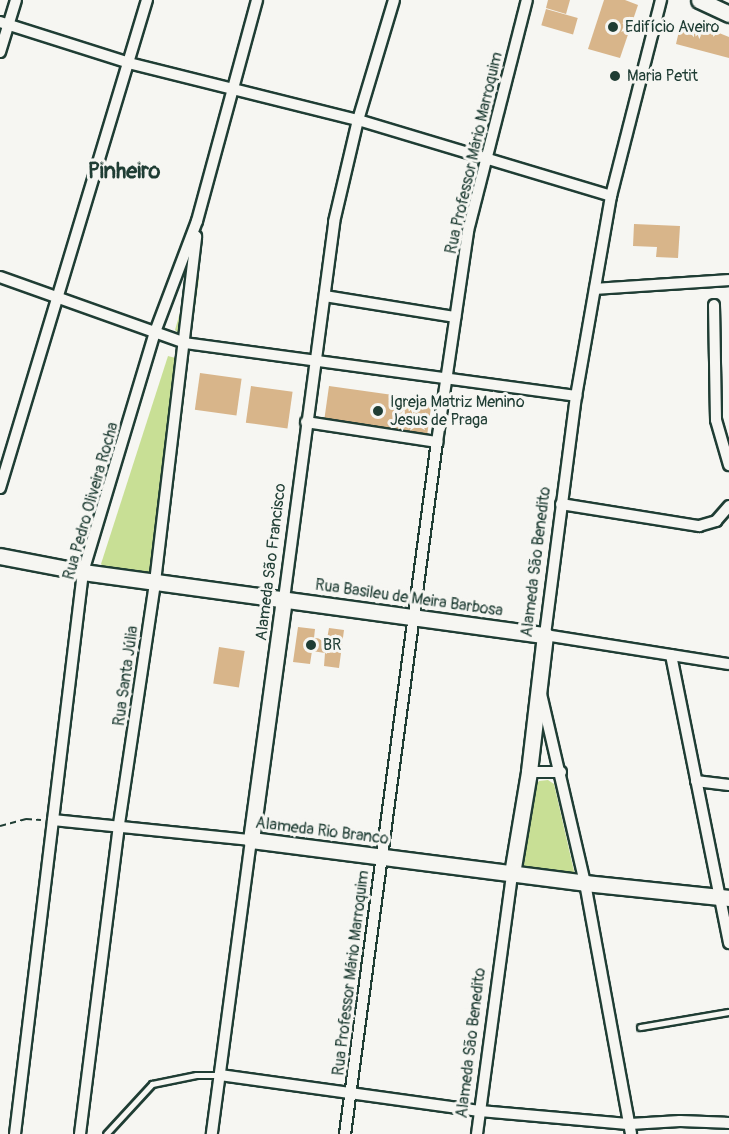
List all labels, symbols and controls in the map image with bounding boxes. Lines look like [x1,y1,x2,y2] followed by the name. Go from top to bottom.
[625,17,719,37] place label: Edifício Aveiro
[606,20,620,34] marker: Edifício Aveiro
[441,50,507,256] street label: Rua Professor Mário Marroquim
[627,66,698,86] place label: Maria Petit
[608,69,622,83] marker: Maria Petit
[88,159,160,185] district label: Pinheiro
[390,392,525,430] place label: Igreja Matriz Menino Jesus de Praga
[371,404,385,418] marker: Igreja Matriz Menino Jesus de Praga
[59,420,123,582] street label: Rua Pedro Oliveira Rocha
[252,482,290,642] street label: Alameda São Francisco
[517,486,555,638] street label: Alameda São Benedito
[314,575,504,621] street label: Rua Basileu de Meira Barbosa
[109,625,143,727] street label: Rua Santa Júlia
[323,635,341,655] place label: BR
[304,638,318,652] marker: BR
[254,813,390,849] street label: Alameda Rio Branco
[329,869,373,1077] street label: Rua Professor Mário Marroquim
[452,967,490,1119] street label: Alameda São Benedito

